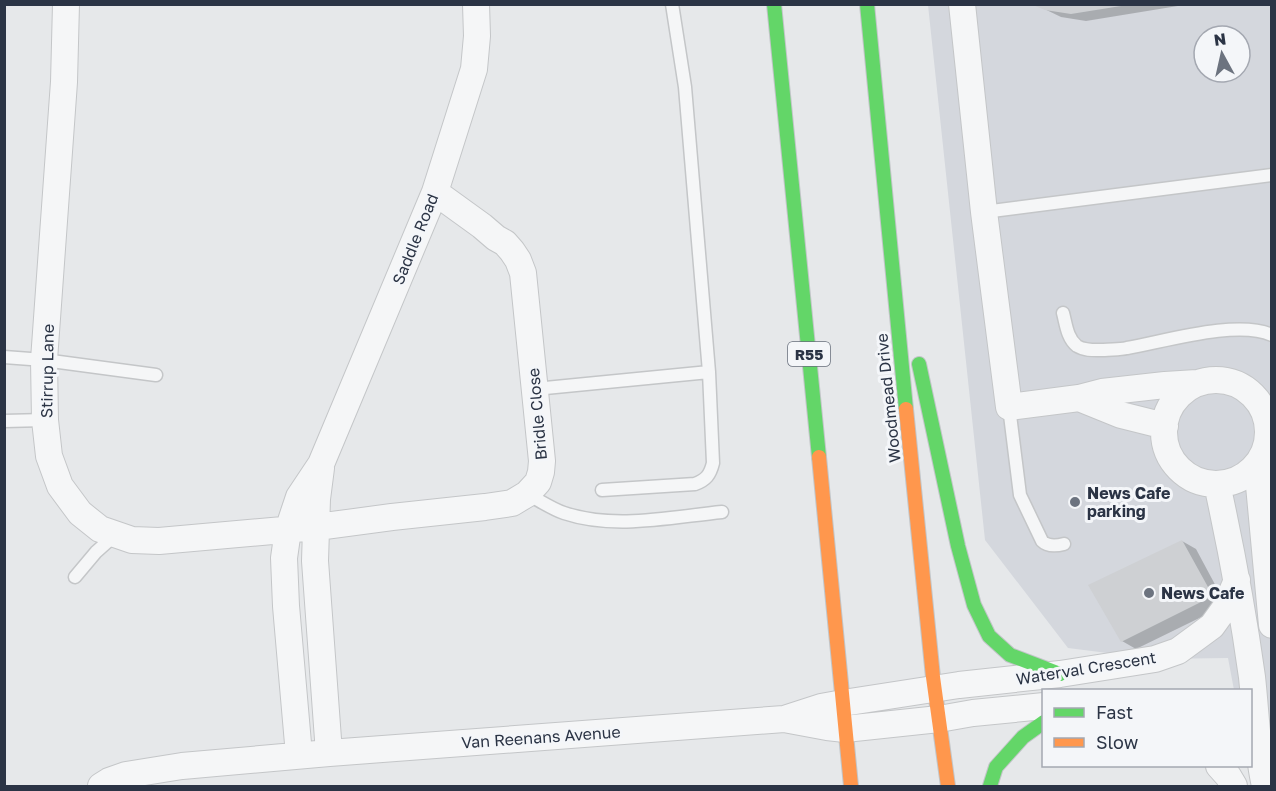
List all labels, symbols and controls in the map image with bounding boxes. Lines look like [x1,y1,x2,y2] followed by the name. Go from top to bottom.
[1192,24,1252,84] north arrow
[1212,28,1227,50] text: N
[388,191,442,287] street label: Saddle Road
[36,324,58,418] street label: Stirrup Lane
[871,332,905,464] street label: Woodmead Drive
[788,342,830,366] road number: R55
[523,367,551,461] street label: Bridle Close
[1087,483,1171,521] place label: News Cafe parking
[1068,495,1082,509] marker: News Cafe parking
[1161,583,1245,603] place label: News Cafe
[1142,586,1156,600] marker: News Cafe
[1015,647,1157,689] street label: Waterval Crescent
[1042,689,1252,767] legend
[1096,701,1133,723] text: Fast
[461,721,621,753] street label: Van Reenans Avenue
[1096,731,1139,753] text: Slow

